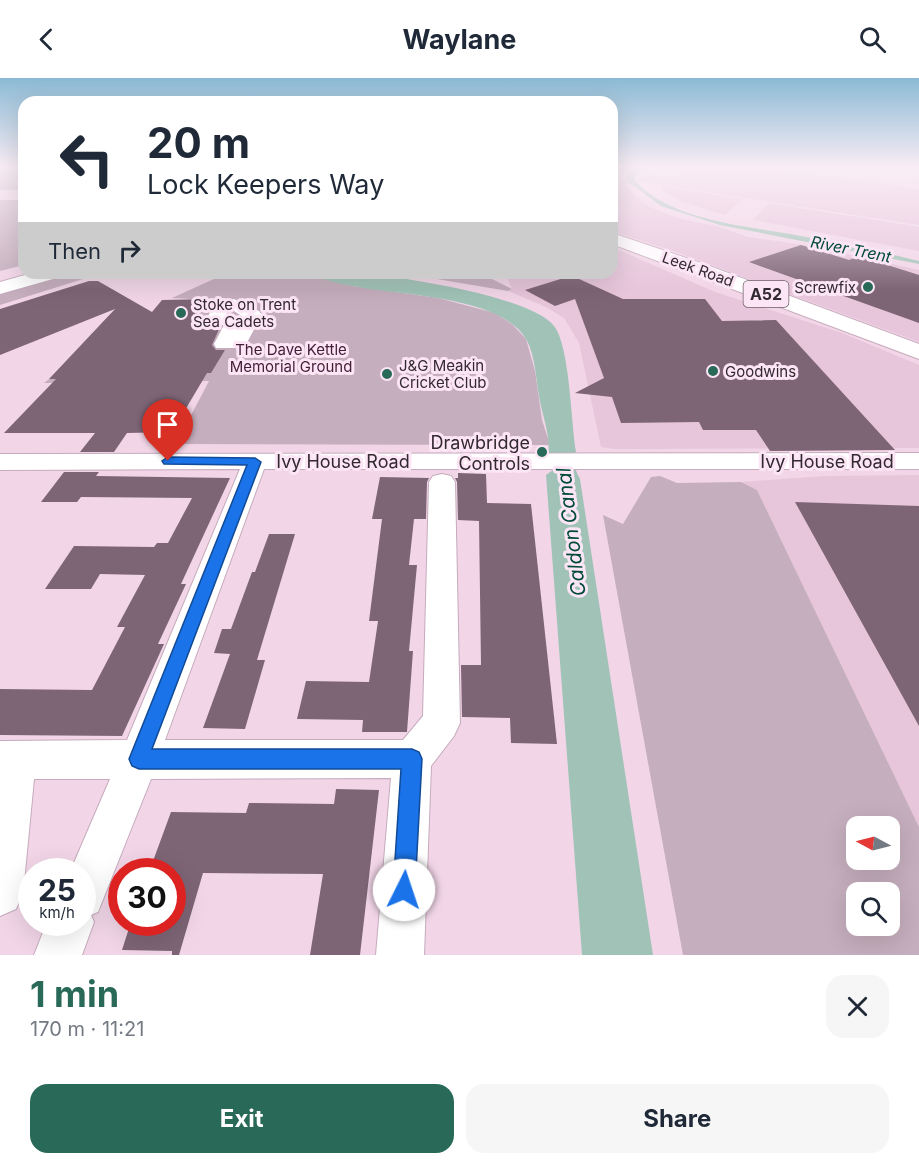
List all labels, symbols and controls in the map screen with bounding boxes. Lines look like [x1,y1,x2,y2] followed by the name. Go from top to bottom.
[30,23,63,56] icon: back
[403,23,516,56] text: Waylane
[856,23,889,56] icon: search
[147,117,250,168] text: 20 m
[48,120,126,198] icon: left
[147,168,384,201] text: Lock Keepers Way
[809,231,894,267] water label: River Trent
[113,234,146,267] icon: right
[48,238,101,264] text: Then
[660,247,736,291] street label: Leek Road
[794,278,856,297] place label: Screwfix
[861,280,875,294] marker: Screwfix
[744,281,789,307] road number: A52
[193,295,296,331] place label: Stoke on Trent Sea Cadets
[174,306,188,320] marker: Stoke on Trent Sea Cadets
[230,340,352,376] park label: The Dave Kettle Memorial Ground
[399,356,486,392] place label: J&G Meakin Cricket Club
[725,362,796,381] place label: Goodwins
[706,364,720,378] marker: Goodwins
[380,367,394,381] marker: J&G Meakin Cricket Club
[142,399,193,461] pin
[151,408,184,441] icon: arrive
[430,432,530,474] place label: Drawbridge Controls
[535,445,549,459] marker: Drawbridge Controls
[276,451,410,472] street label: Ivy House Road
[760,451,894,472] street label: Ivy House Road
[551,466,591,598] water label: Caldon Canal
[846,816,900,870] north arrow
[846,816,900,936] map controls
[108,858,186,936] speed limit sign: 30
[372,858,436,922] position arrow
[38,872,76,908] text: 25
[846,882,900,936] button: search
[39,903,75,922] text: km/h
[30,972,119,1016] text: 1 min
[826,975,889,1038] button: close
[30,1017,144,1041] text: 170 m · 11:21
[30,1084,454,1153] button: Exit
[466,1084,889,1153] button: Share

